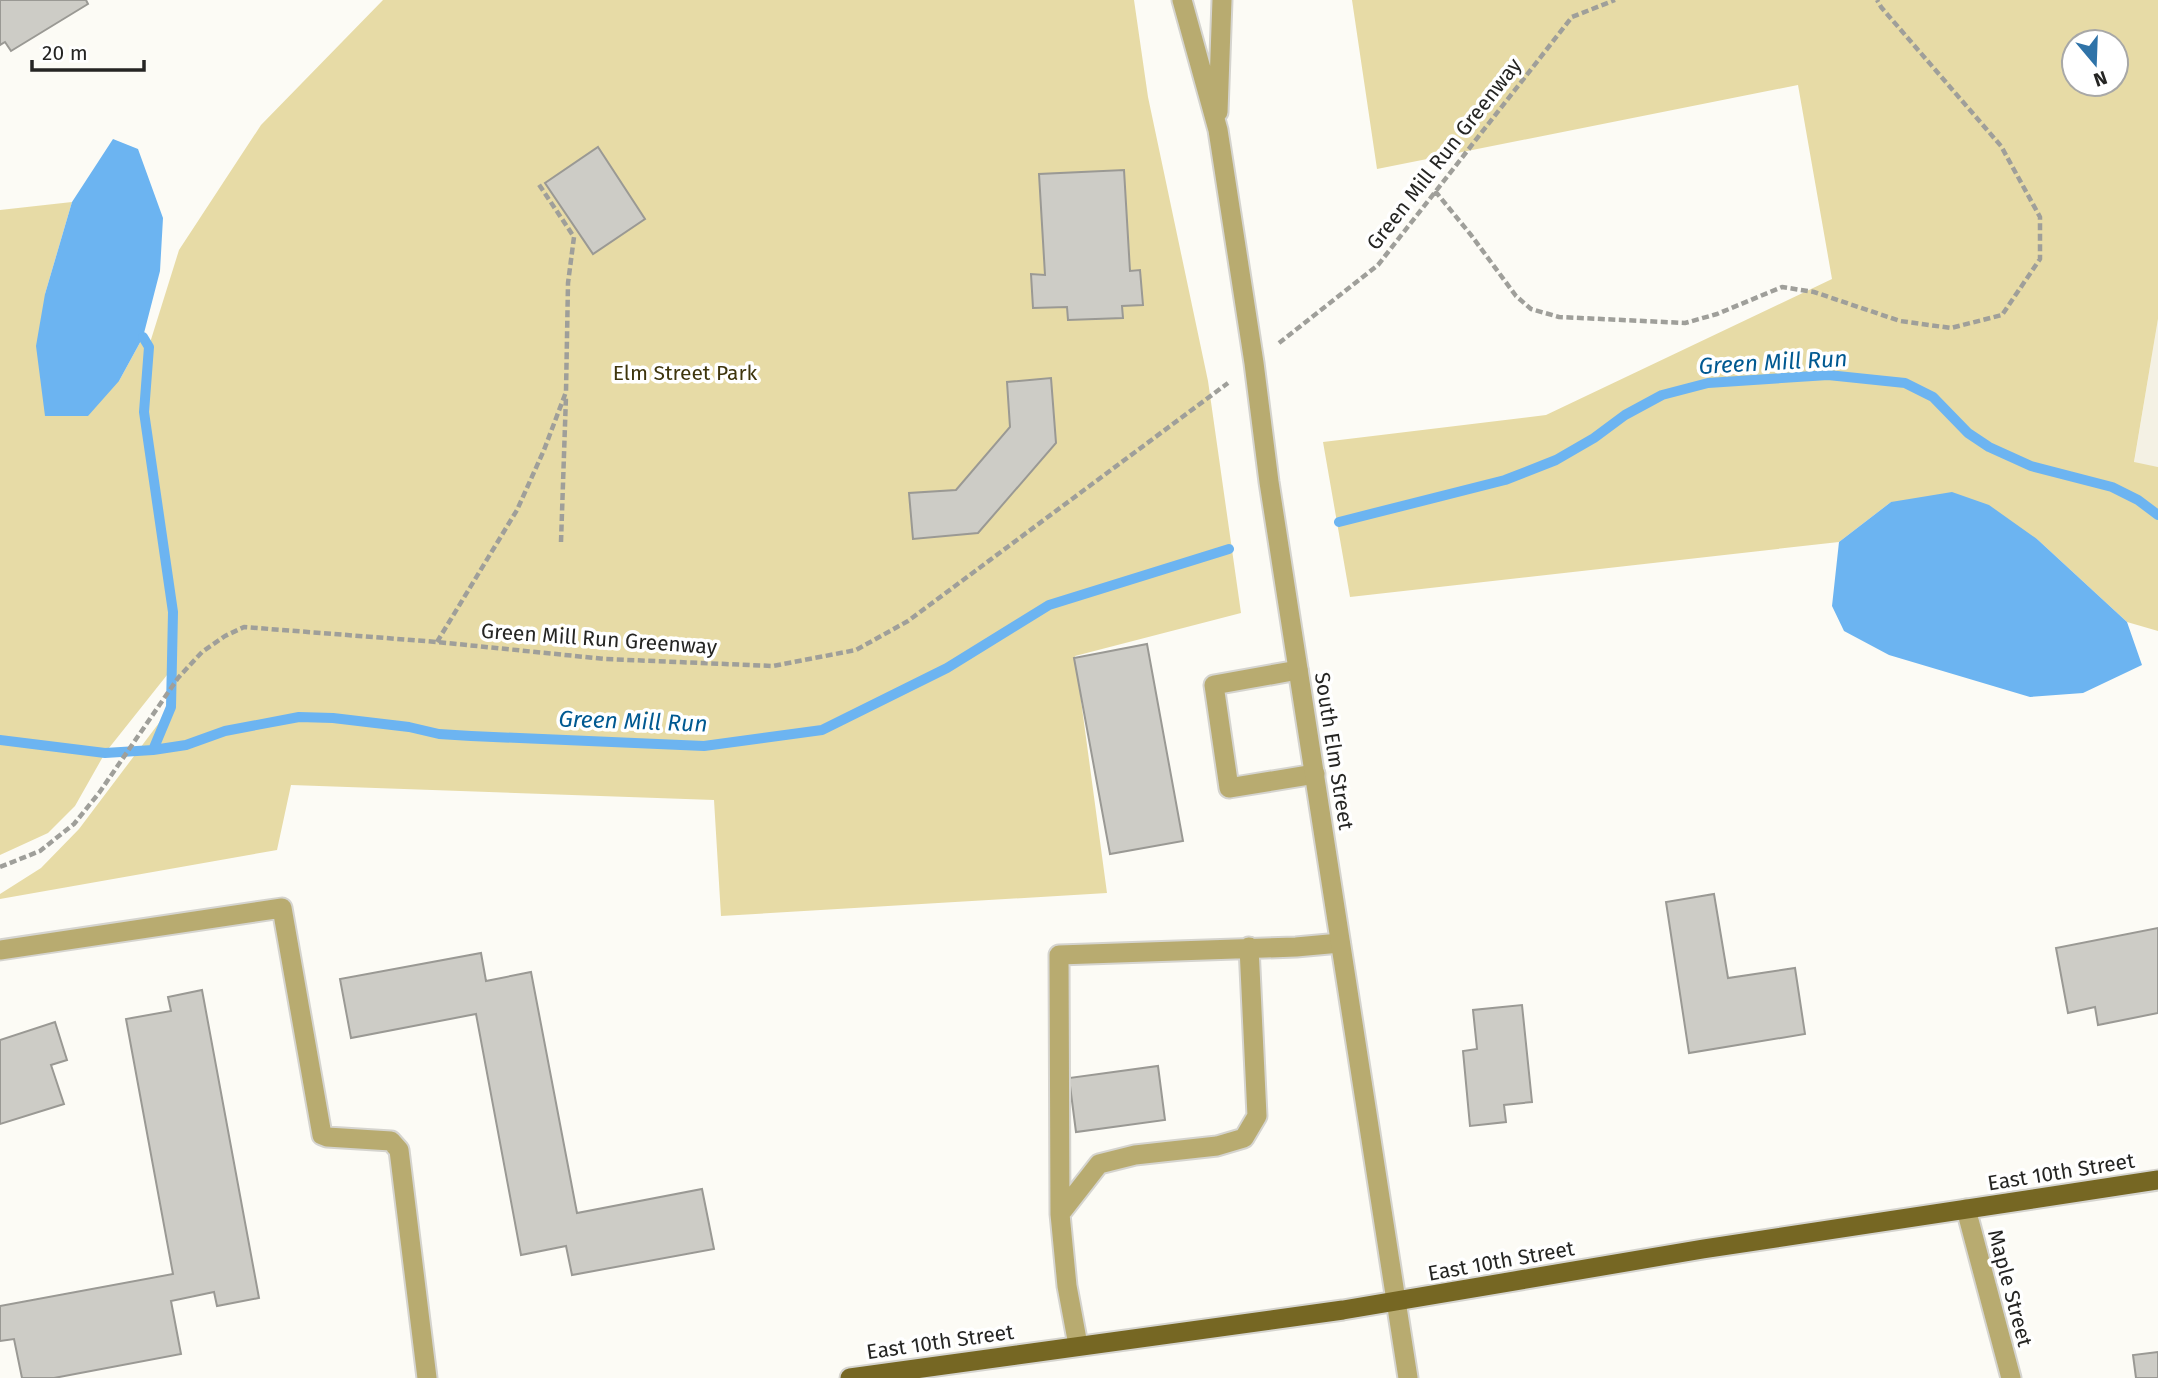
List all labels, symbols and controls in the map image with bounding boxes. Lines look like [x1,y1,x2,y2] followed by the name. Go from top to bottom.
[32,28,144,72] scale bar
[2060,28,2130,98] north arrow
[42,40,88,66] text: 20 m
[1361,52,1527,255] street label: Green Mill Run Greenway
[2091,66,2110,92] text: N
[1698,344,1848,380] water label: Green Mill Run
[613,360,758,386] park label: Elm Street Park
[480,618,719,660] street label: Green Mill Run Greenway
[1309,670,1359,832] street label: South Elm Street
[558,704,708,738] water label: Green Mill Run
[1986,1147,2137,1196] street label: East 10th Street
[1982,1227,2038,1350] street label: Maple Street
[1426,1235,1577,1287] street label: East 10th Street
[865,1319,1016,1365] street label: East 10th Street

